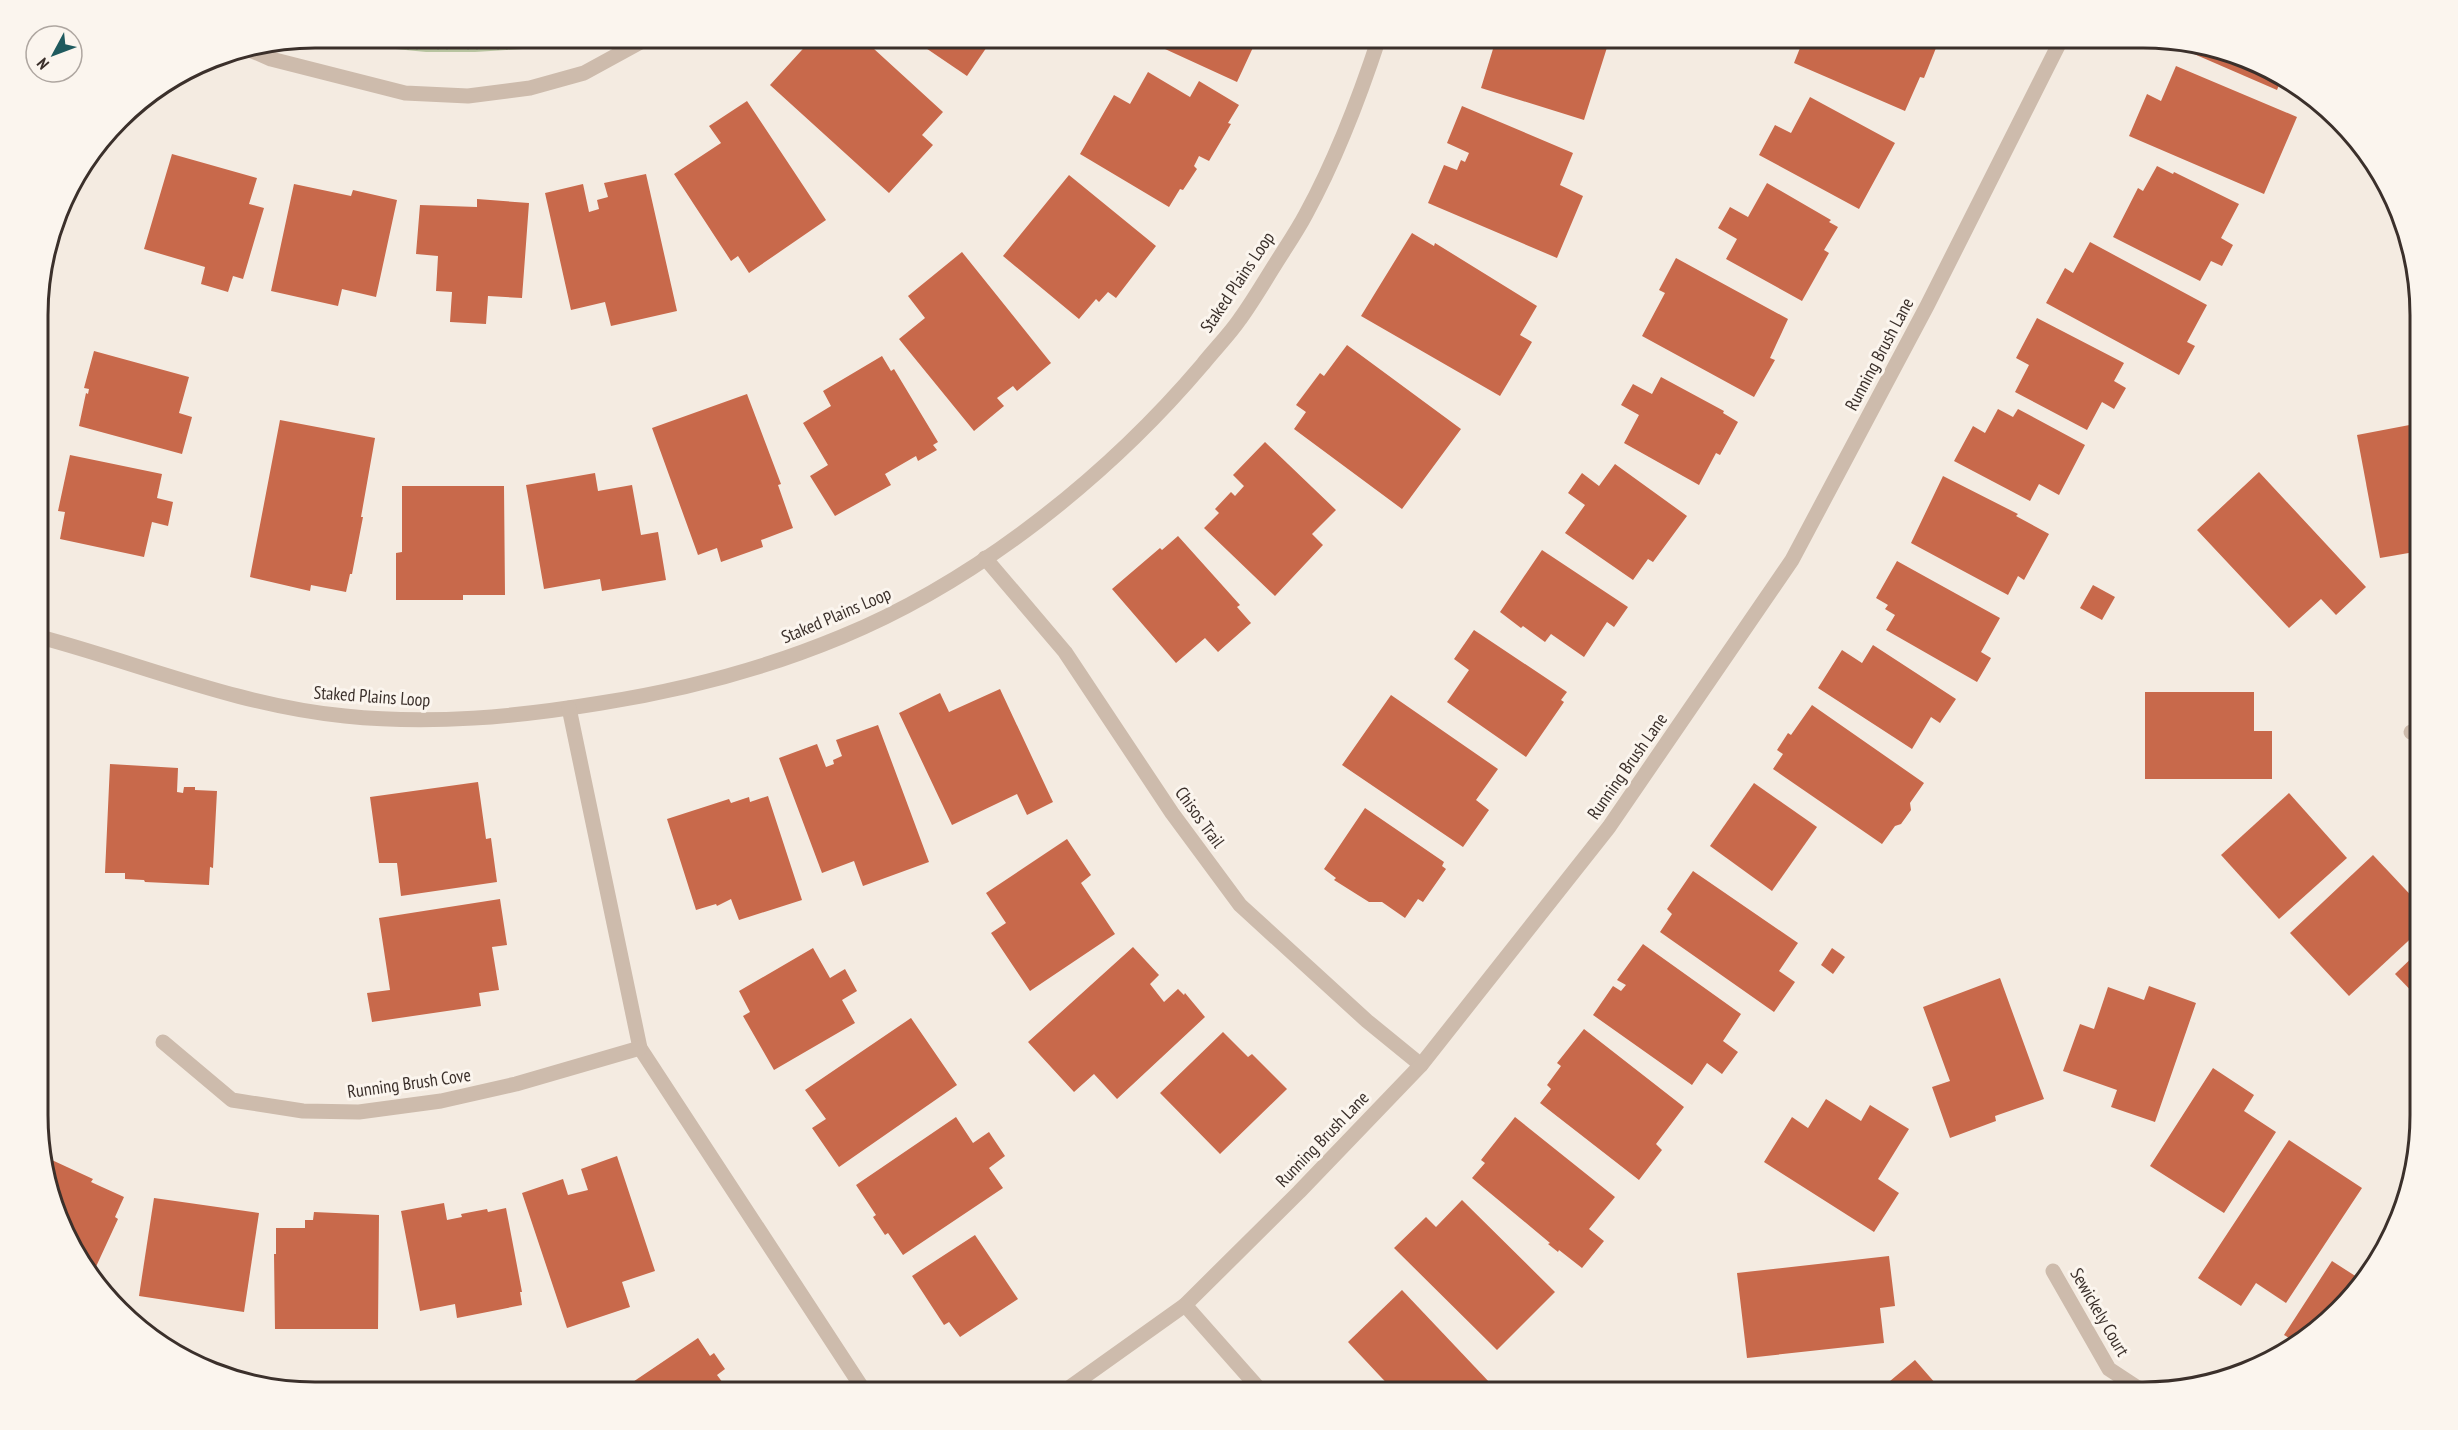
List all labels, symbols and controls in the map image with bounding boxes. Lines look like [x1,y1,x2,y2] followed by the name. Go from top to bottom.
[24,24,84,84] north arrow
[32,54,53,74] text: N
[1195,227,1279,337] street label: Staked Plains Loop
[1840,294,1918,414] street label: Running Brush Lane
[778,581,894,648] street label: Staked Plains Loop
[313,680,431,712] street label: Staked Plains Loop
[1582,708,1672,824] street label: Running Brush Lane
[1170,782,1230,853] street label: Chisos Trail
[346,1063,472,1103] street label: Running Brush Cove
[1271,1086,1373,1192] street label: Running Brush Lane
[2066,1264,2134,1360] street label: Sewickely Court

